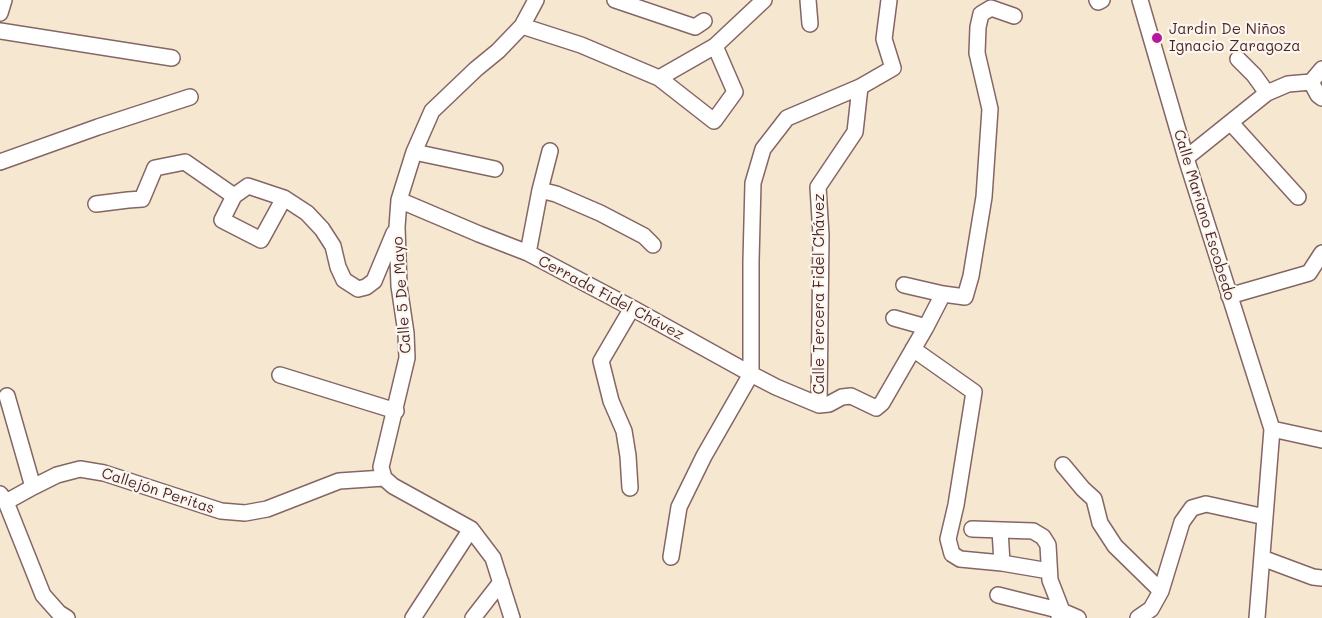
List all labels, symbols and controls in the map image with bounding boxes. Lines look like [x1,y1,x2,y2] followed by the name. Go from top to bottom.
[1169,20,1301,55] place label: Jardin De Niños Ignacio Zaragoza
[1150,31,1164,45] marker: Jardin De Niños Ignacio Zaragoza
[1169,128,1239,302] street label: Calle Mariano Escobedo
[810,193,828,395] street label: Calle Tercera Fidel Chávez
[389,236,415,354] street label: Calle 5 De Mayo
[535,252,687,344] street label: Cerrada Fidel Chávez
[99,464,217,518] street label: Callejón Peritas

